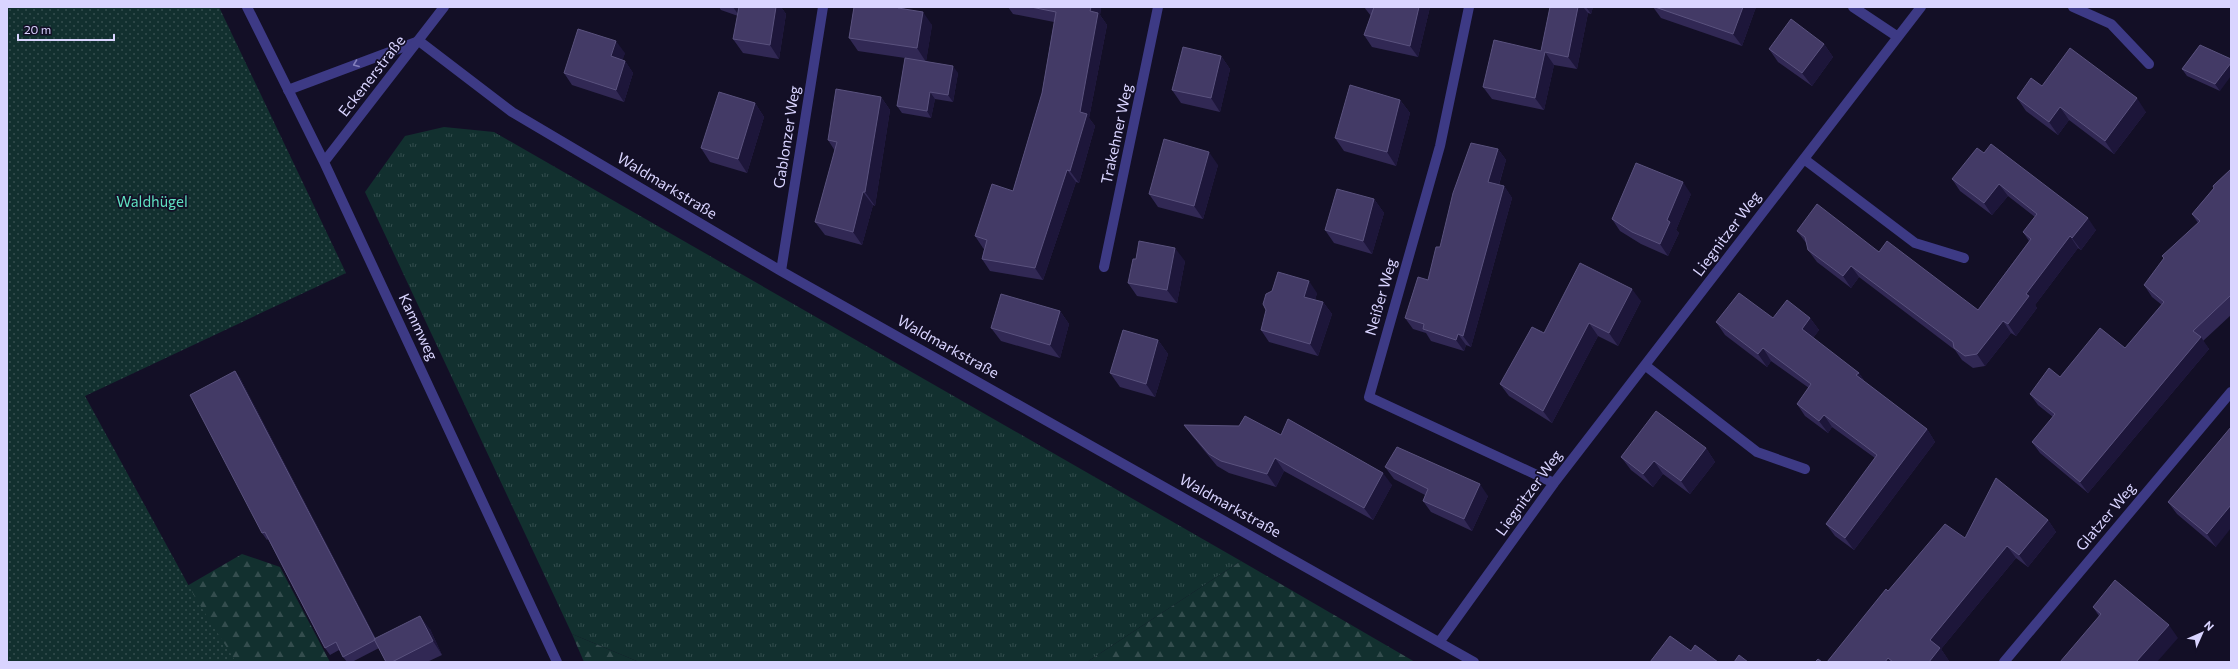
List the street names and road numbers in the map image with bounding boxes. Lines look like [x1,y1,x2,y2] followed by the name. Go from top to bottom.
[334,31,408,119] street label: Eckenerstraße
[1097,82,1135,186] street label: Trakehner Weg
[769,84,803,189] street label: Gablonzer Weg
[614,148,721,222] street label: Waldmarkstraße
[1688,187,1764,279] street label: Liegnitzer Weg
[1360,256,1400,337] street label: Neißer Weg
[396,290,442,363] street label: Kammweg
[894,311,1003,382] street label: Waldmarkstraße
[1491,446,1565,539] street label: Liegnitzer Weg
[1176,470,1285,541] street label: Waldmarkstraße
[2072,479,2139,554] street label: Glatzer Weg

